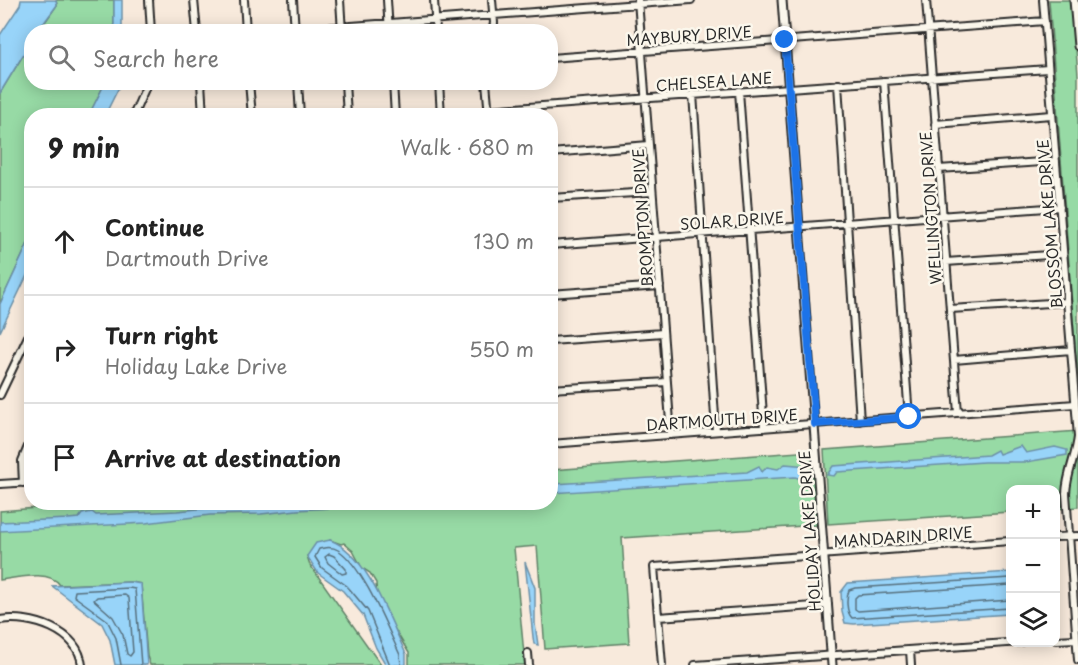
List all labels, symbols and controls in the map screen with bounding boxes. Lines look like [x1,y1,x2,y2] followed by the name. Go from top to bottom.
[626,19,752,51] street label: MAYBURY DRIVE
[24,24,558,90] search box
[771,26,797,52] route end
[45,41,78,74] icon: search
[93,41,219,74] text: Search here
[655,65,773,97] street label: CHELSEA LANE
[48,128,120,167] text: 9 min
[913,131,947,285] street label: WELLINGTON DRIVE
[400,132,534,162] text: Walk · 680 m
[1030,138,1068,310] street label: BLOSSOM LAKE DRIVE
[626,148,658,288] street label: BROMPTON DRIVE
[679,205,785,235] street label: SOLAR DRIVE
[105,210,204,243] text: Continue
[48,225,81,258] icon: ahead
[474,226,534,256] text: 130 m
[105,243,269,273] text: Dartmouth Drive
[105,318,218,351] text: Turn right
[48,333,81,366] icon: right
[469,334,534,364] text: 550 m
[105,351,287,381] text: Holiday Lake Drive
[646,402,798,436] street label: DARTMOUTH DRIVE
[895,403,921,429] route start
[48,441,81,474] icon: arrive
[105,441,341,474] text: Arrive at destination
[792,450,826,612] street label: HOLIDAY LAKE DRIVE
[1006,485,1060,647] map controls
[1006,485,1060,539] button: +
[833,520,973,552] street label: MANDARIN DRIVE
[1006,539,1060,593] button: −
[1006,593,1060,647] button: layers

